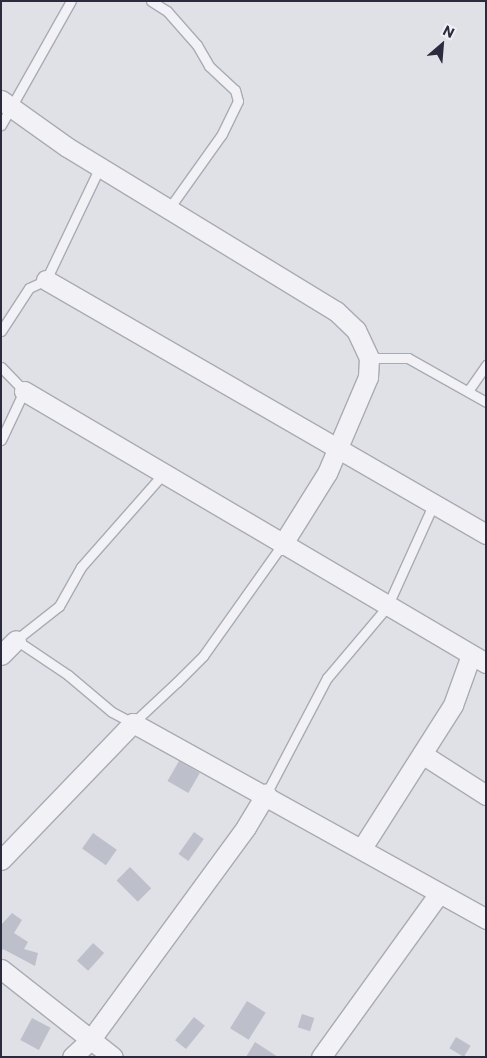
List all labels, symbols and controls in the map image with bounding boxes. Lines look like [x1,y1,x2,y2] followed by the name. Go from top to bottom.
[417,20,467,70] north arrow
[441,21,458,41] text: N

